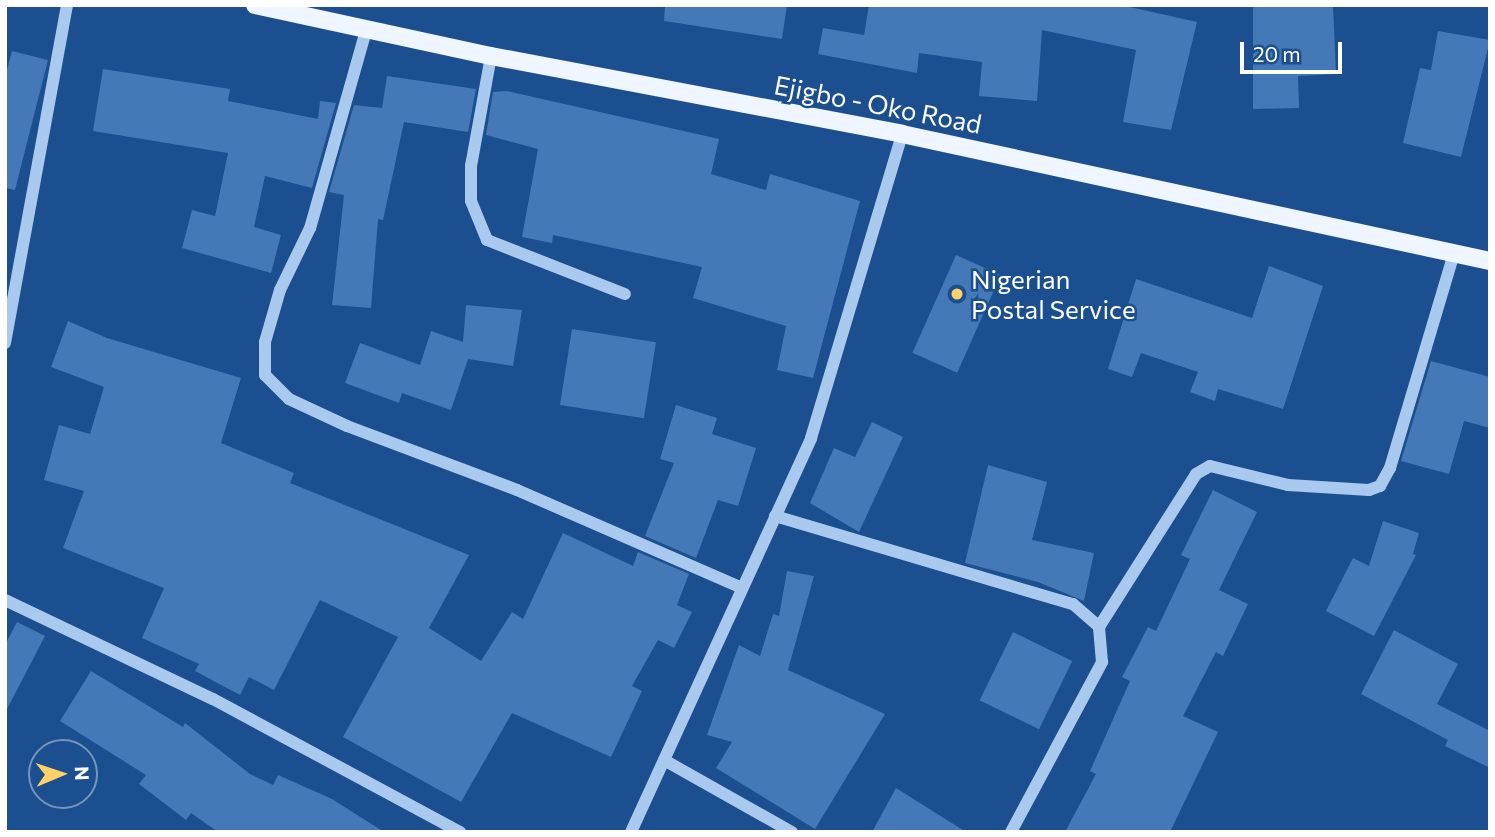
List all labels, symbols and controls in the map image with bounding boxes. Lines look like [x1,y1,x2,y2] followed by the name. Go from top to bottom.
[1243,28,1344,72] scale bar
[1253,41,1301,66] text: 20 m
[772,69,984,139] street label: Ejigbo - Oko Road
[971,263,1136,324] place label: Nigerian Postal Service
[949,286,965,302] marker: Nigerian Postal Service
[28,739,98,809] north arrow
[71,766,94,781] text: N

